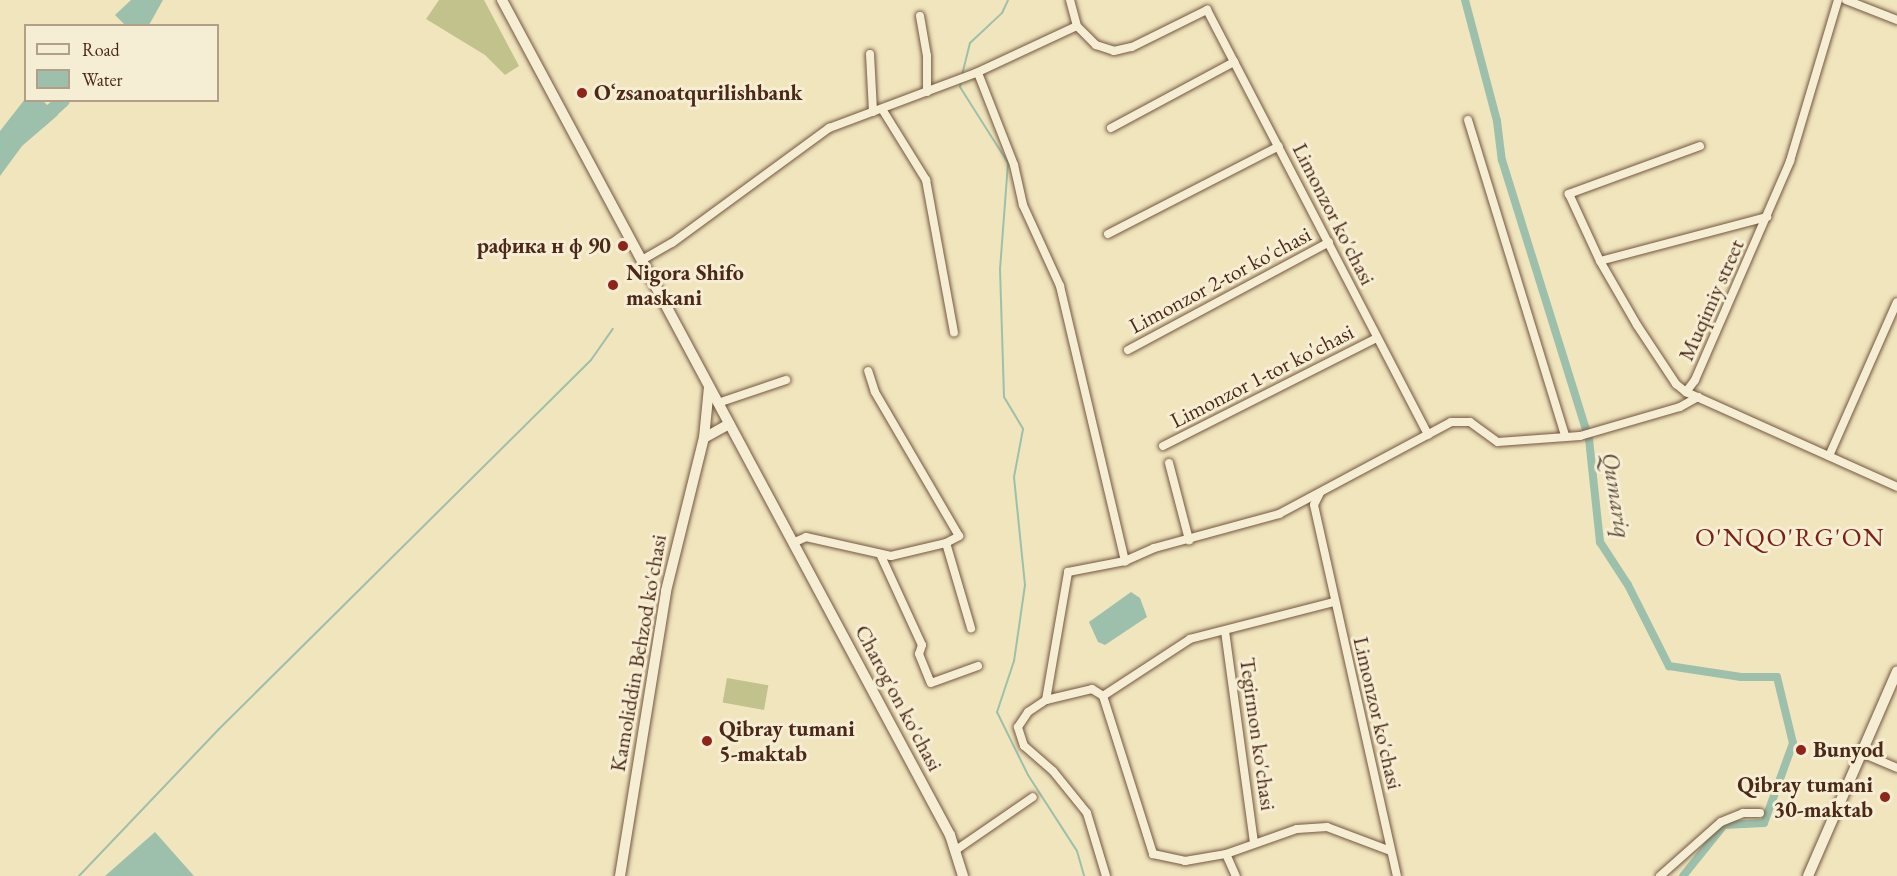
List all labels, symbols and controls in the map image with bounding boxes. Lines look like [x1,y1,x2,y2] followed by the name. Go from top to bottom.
[24,24,219,102] legend
[82,38,120,61] text: Road
[82,68,123,91] text: Water
[594,80,803,106] place label: Oʻzsanoatqurilishbank
[575,86,589,100] marker: Oʻzsanoatqurilishbank
[1287,139,1381,289] street label: Limonzor ko'chasi
[1125,221,1315,339] street label: Limonzor 2-tor ko'chasi
[477,233,611,259] place label: рафика н ф 90
[1672,235,1750,365] street label: Muqimiy street
[616,239,630,253] marker: рафика н ф 90
[626,259,744,310] place label: Nigora Shifo maskani
[604,276,622,294] marker: Nigora Shifo maskani
[1166,318,1358,434] street label: Limonzor 1-tor ko'chasi
[1596,450,1638,540] water label: Qumariq
[1695,522,1885,554] district label: O'NQO'RG'ON
[604,532,672,774] street label: Kamoliddin Behzod ko'chasi
[849,620,949,776] street label: Charog'on ko'chasi
[1348,634,1408,792] street label: Limonzor ko'chasi
[1234,656,1282,812] street label: Tegirmon ko'chasi
[719,715,855,766] place label: Qibray tumani 5-maktab
[700,734,714,748] marker: Qibray tumani 5-maktab
[1813,737,1884,763] place label: Bunyod
[1794,743,1808,757] marker: Bunyod
[1737,771,1873,822] place label: Qibray tumani 30-maktab
[1878,790,1892,804] marker: Qibray tumani 30-maktab

